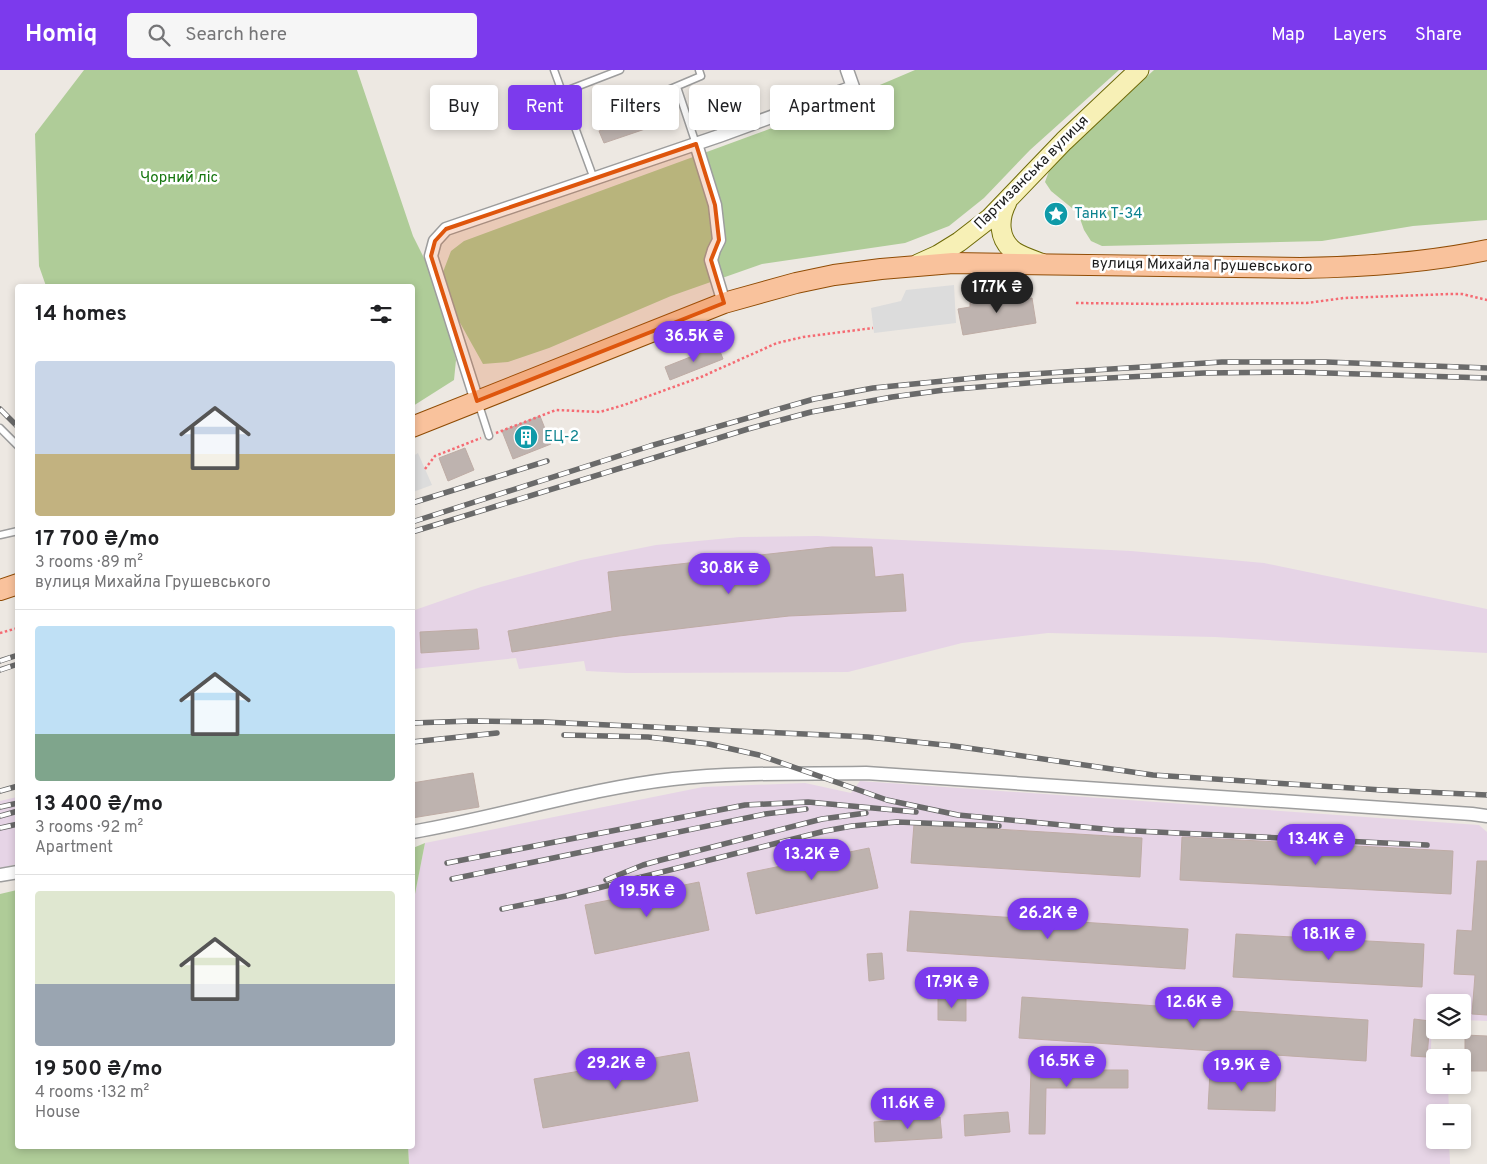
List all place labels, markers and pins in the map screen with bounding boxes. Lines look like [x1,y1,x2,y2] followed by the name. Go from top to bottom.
[1043,201,1069,227] place icon: Танк Т-34
[1074,205,1143,224] place label: Танк Т-34
[951,272,1043,314] pin: 17.7K ₴
[648,320,740,363] pin: 36.5K ₴
[513,424,539,450] building icon: ЕЦ-2
[544,428,579,447] place label: ЕЦ-2
[683,552,775,595] pin: 30.8K ₴
[1270,824,1362,866] pin: 13.4K ₴
[766,838,858,881] pin: 13.2K ₴
[601,876,693,918] pin: 19.5K ₴
[1002,898,1094,940] pin: 26.2K ₴
[1283,918,1375,961] pin: 18.1K ₴
[906,966,998,1009] pin: 17.9K ₴
[1148,986,1240,1029] pin: 12.6K ₴
[1021,1046,1113,1088] pin: 16.5K ₴
[570,1048,662,1090] pin: 29.2K ₴
[1196,1050,1288,1092] pin: 19.9K ₴
[862,1088,954,1130] pin: 11.6K ₴

